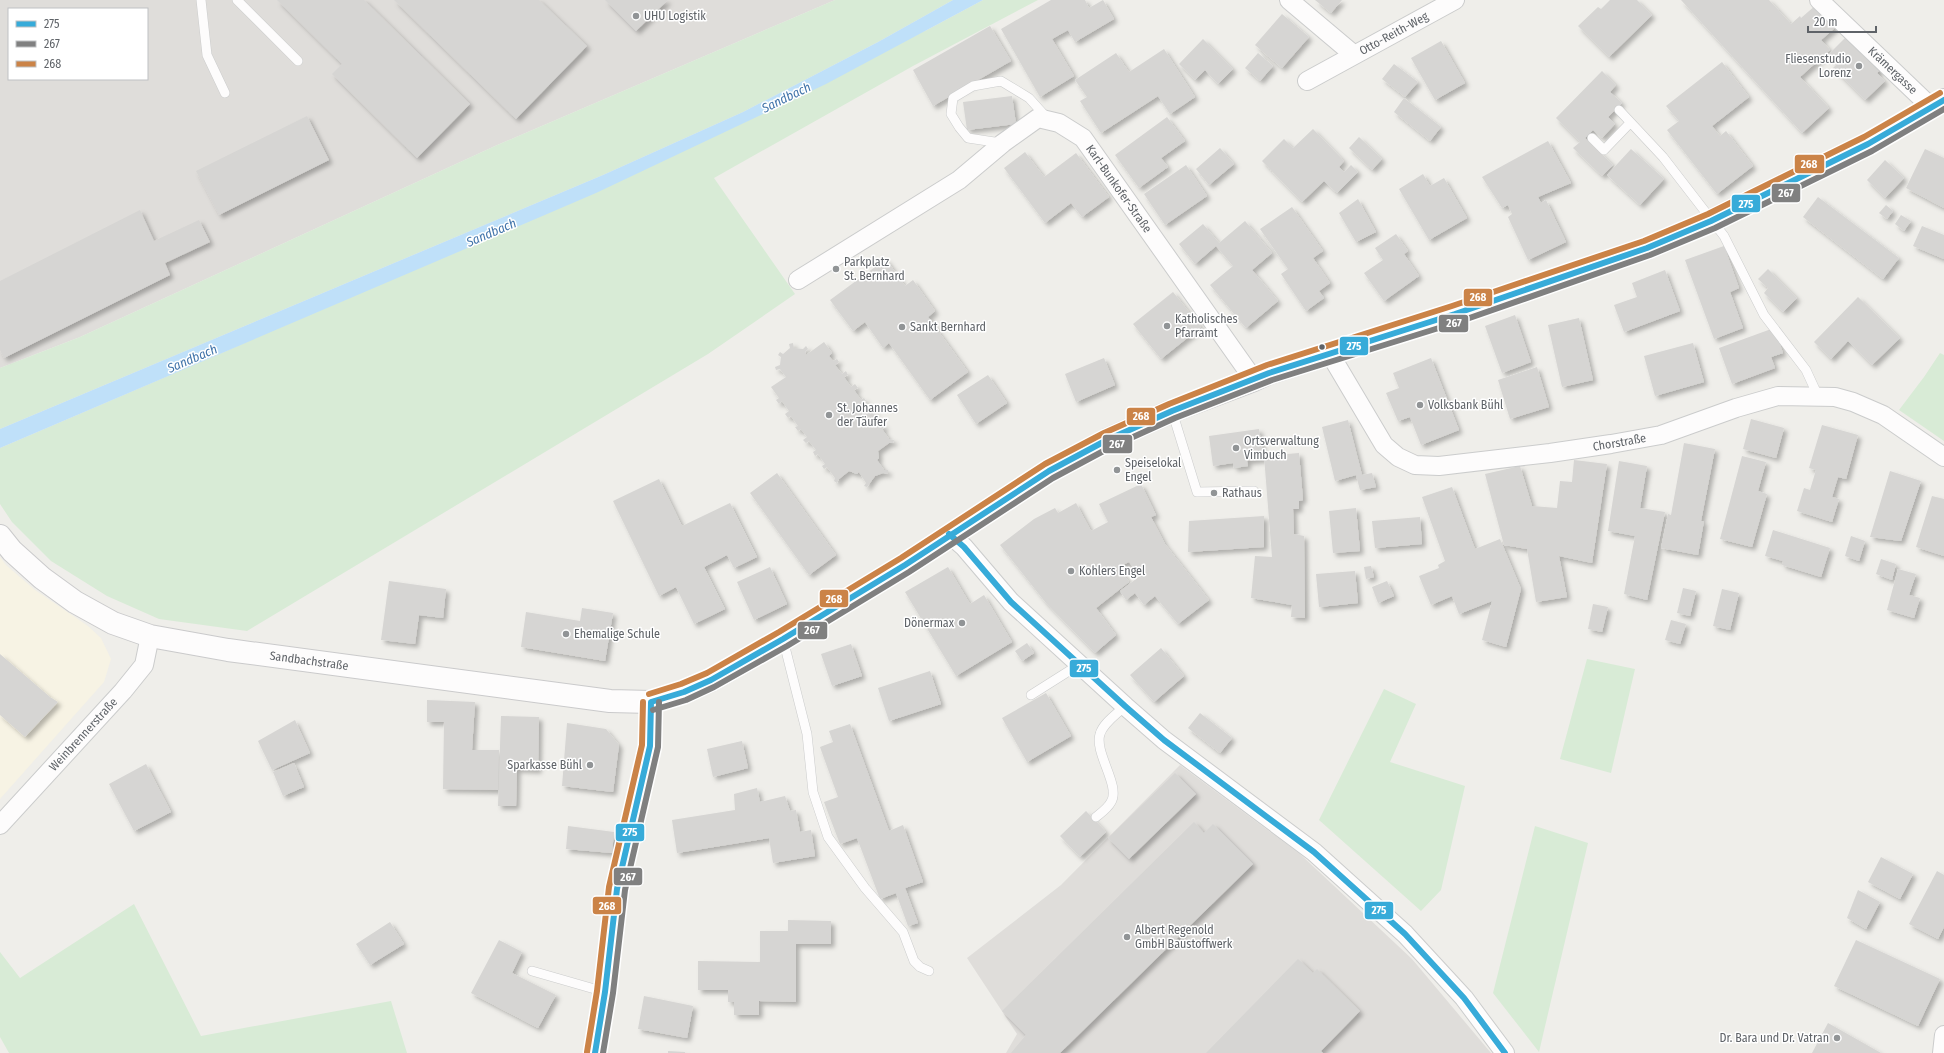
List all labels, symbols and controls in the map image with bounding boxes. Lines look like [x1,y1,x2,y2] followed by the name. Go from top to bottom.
[8,8,148,80] legend
[1808,8,1876,34] scale bar
[644,9,706,23] place label: UHU Logistik
[1357,9,1431,58] street label: Otto-Reith-Weg
[631,11,641,21] marker: UHU Logistik
[1814,15,1838,29] text: 20 m
[44,17,60,31] text: 275
[44,37,60,51] text: 267
[1865,44,1920,97] street label: Krämergasse
[1785,52,1851,80] place label: Fliesenstudio Lorenz
[44,57,61,71] text: 268
[1854,61,1864,71] marker: Fliesenstudio Lorenz
[758,79,813,116] water label: Sandbach
[1083,142,1155,235] street label: Karl-Bunkofer-Straße
[1794,154,1825,174] line badge: 268
[1800,158,1818,171] text: 268
[1771,183,1801,203] line badge: 267
[1777,187,1794,200] text: 267
[1731,194,1761,213] line badge: 275
[1737,198,1754,211] text: 275
[463,215,518,250] water label: Sandbach
[844,255,905,283] place label: Parkplatz St. Bernhard
[831,264,841,274] marker: Parkplatz St. Bernhard
[1463,288,1493,307] line badge: 268
[1469,291,1487,304] text: 268
[1175,312,1238,340] place label: Katholisches Pfarramt
[1438,314,1469,333] line badge: 267
[1445,317,1462,330] text: 267
[910,320,986,334] place label: Sankt Bernhard
[1162,321,1172,331] marker: Katholisches Pfarramt
[897,322,907,332] marker: Sankt Bernhard
[1339,336,1369,356] line badge: 275
[1345,340,1362,353] text: 275
[164,341,219,376] water label: Sandbach
[1317,342,1327,352] unlabelled marker
[1428,398,1503,412] place label: Volksbank Bühl
[1415,400,1425,410] marker: Volksbank Bühl
[837,401,898,429] place label: St. Johannes der Täufer
[1126,407,1156,426] line badge: 268
[824,410,834,420] marker: St. Johannes der Täufer
[1132,410,1150,423] text: 268
[1592,431,1647,454] street label: Chorstraße
[1102,434,1133,454] line badge: 267
[1244,434,1319,462] place label: Ortsverwaltung Vimbuch
[1108,438,1125,451] text: 267
[1231,443,1241,453] marker: Ortsverwaltung Vimbuch
[1125,456,1181,484] place label: Speiselokal Engel
[1112,465,1122,475] marker: Speiselokal Engel
[1222,486,1262,500] place label: Rathaus
[1209,488,1219,498] marker: Rathaus
[1079,564,1145,578] place label: Kohlers Engel
[1066,566,1076,576] marker: Kohlers Engel
[819,589,849,608] line badge: 268
[825,593,843,606] text: 268
[904,616,955,630] place label: Dönermax
[957,618,967,628] marker: Dönermax
[797,621,828,640] line badge: 267
[803,624,820,637] text: 267
[574,627,660,641] place label: Ehemalige Schule
[561,629,571,639] marker: Ehemalige Schule
[269,649,349,673] street label: Sandbachstraße
[1069,659,1099,678] line badge: 275
[1075,662,1092,675] text: 275
[46,695,120,774] street label: Weinbrennerstraße
[507,758,582,772] place label: Sparkasse Bühl
[585,760,595,770] marker: Sparkasse Bühl
[615,823,645,842] line badge: 275
[621,826,638,839] text: 275
[613,867,643,886] line badge: 267
[619,871,636,884] text: 267
[592,896,622,915] line badge: 268
[598,900,616,913] text: 268
[1364,901,1394,920] line badge: 275
[1370,904,1387,917] text: 275
[1135,923,1233,951] place label: Albert Regenold GmbH Baustoffwerk
[1122,932,1132,942] marker: Albert Regenold GmbH Baustoffwerk
[1720,1031,1829,1045] place label: Dr. Bara und Dr. Vatran
[1832,1033,1842,1043] marker: Dr. Bara und Dr. Vatran

